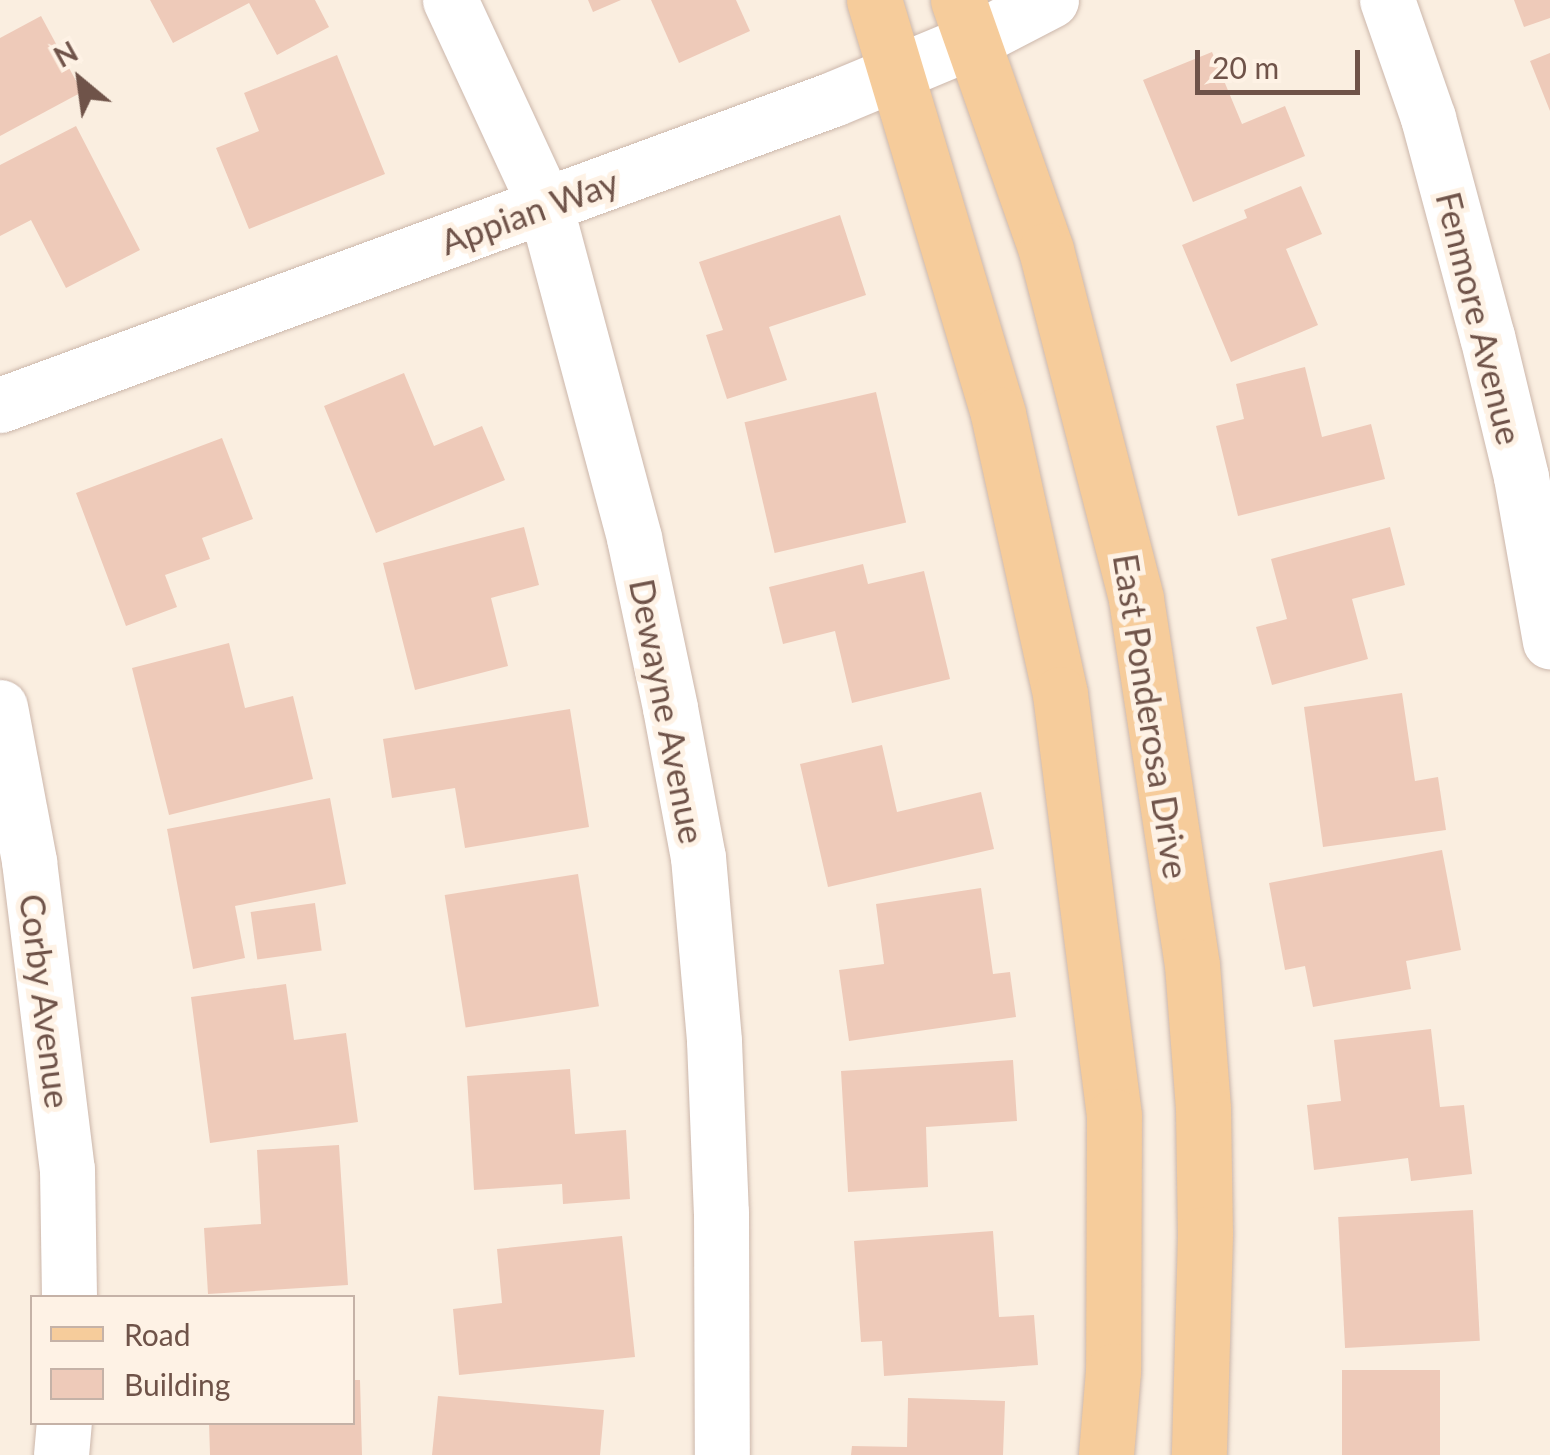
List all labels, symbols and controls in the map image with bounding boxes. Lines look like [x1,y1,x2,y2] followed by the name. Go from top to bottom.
[30,30,130,130] north arrow
[1200,30,1365,92] scale bar
[48,34,83,74] text: N
[1212,49,1279,85] text: 20 m
[434,159,624,263] street label: Appian Way
[1428,187,1532,449] street label: Fenmore Avenue
[1106,551,1198,881] street label: East Ponderosa Drive
[622,575,714,847] street label: Dewayne Avenue
[12,890,80,1112] street label: Corby Avenue
[30,1295,355,1425] legend
[124,1316,191,1352] text: Road
[124,1366,230,1402] text: Building

